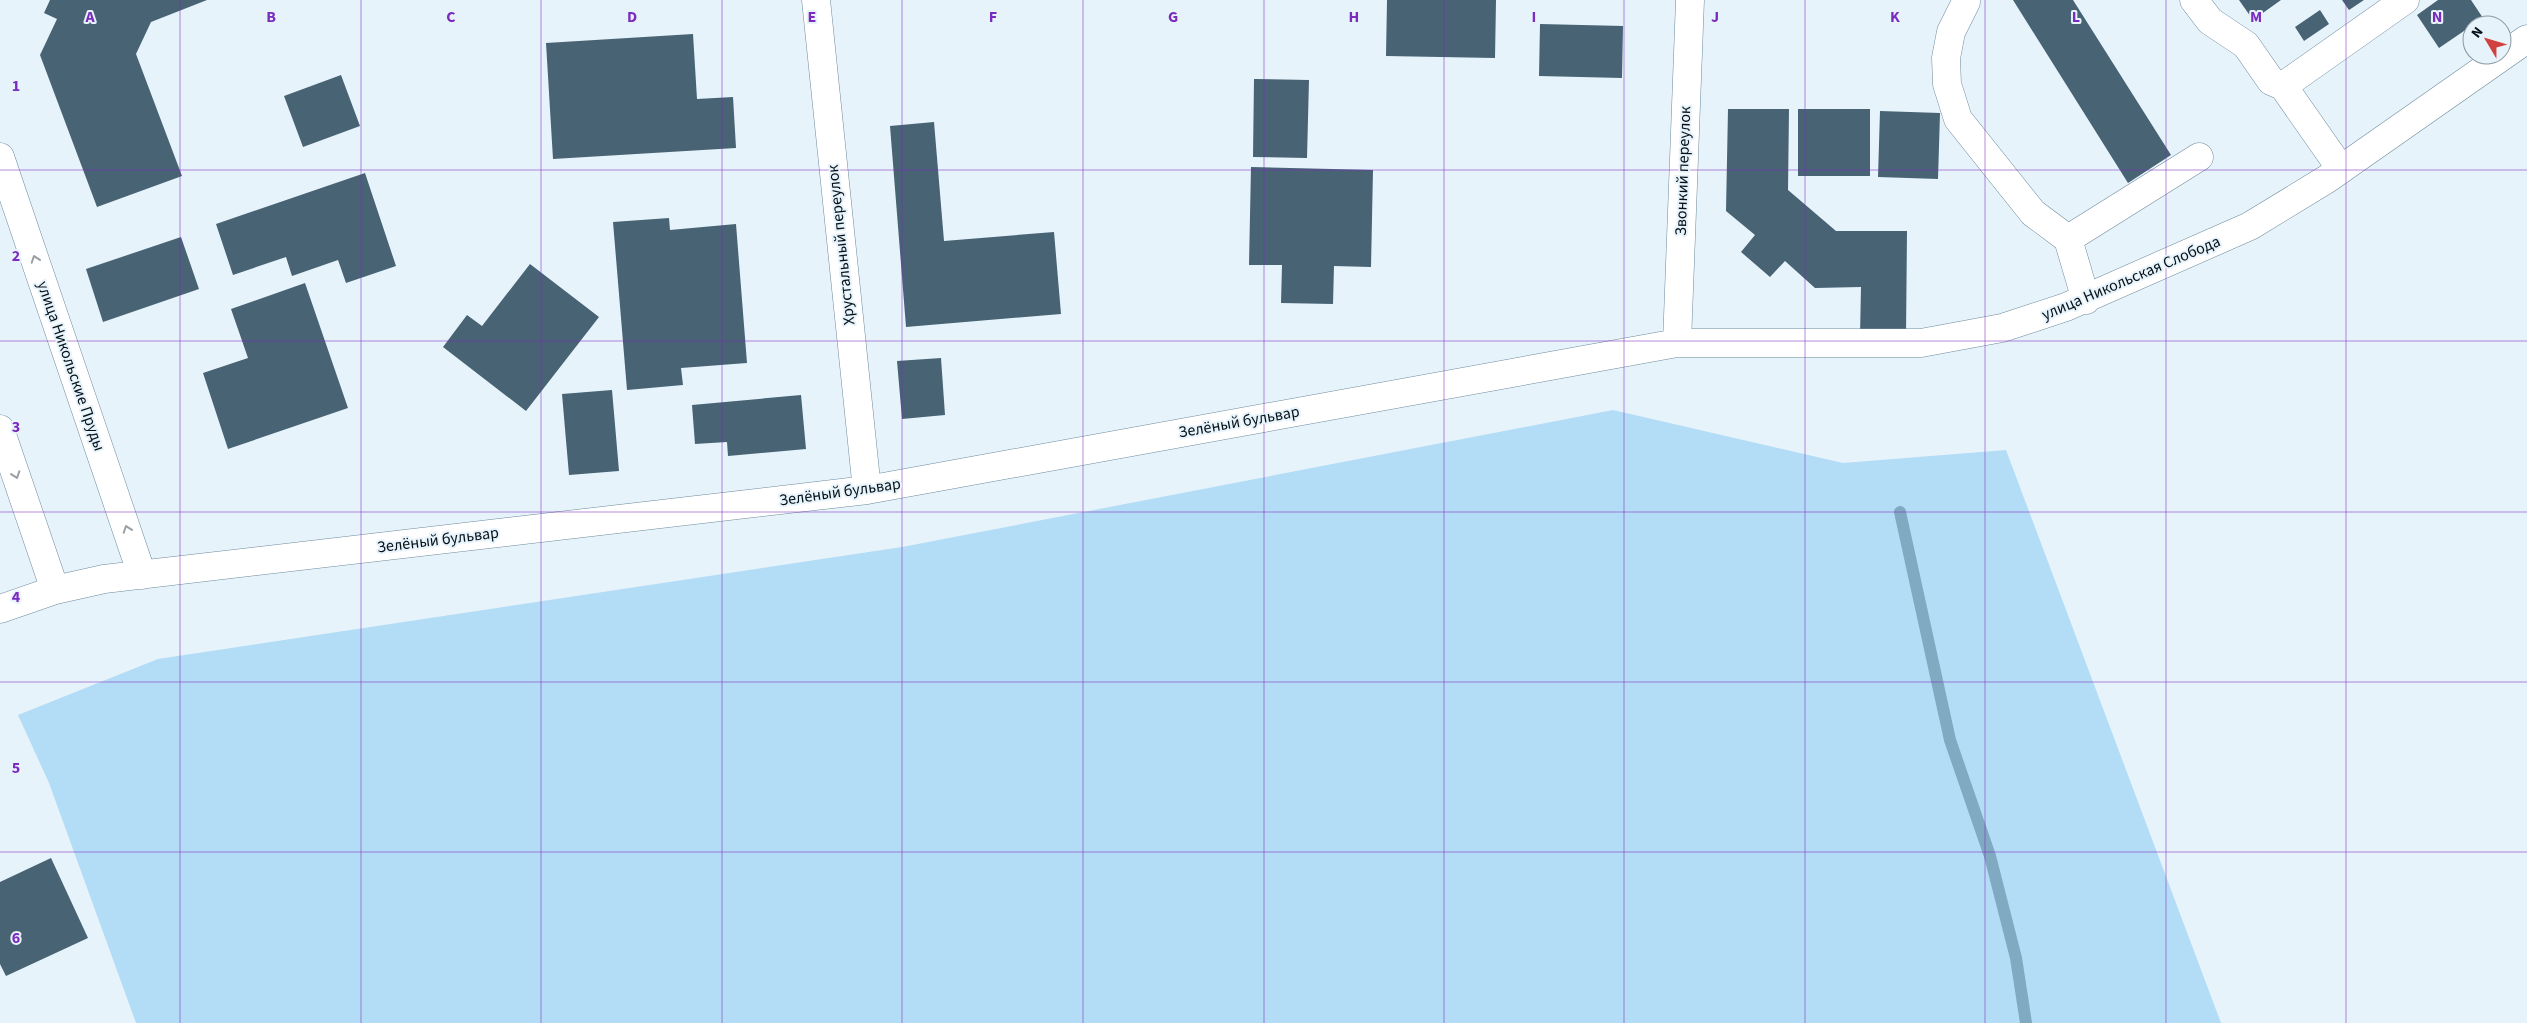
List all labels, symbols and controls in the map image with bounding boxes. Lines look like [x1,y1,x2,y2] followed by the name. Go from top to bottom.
[84,6,95,28] text: A
[266,6,276,28] text: B
[446,6,456,28] text: C
[627,6,637,28] text: D
[808,6,816,28] text: E
[989,6,997,28] text: F
[1168,6,1178,28] text: G
[1349,6,1359,28] text: H
[1532,6,1536,28] text: I
[1711,6,1719,28] text: J
[1890,6,1900,28] text: K
[2072,6,2080,28] text: L
[2250,6,2262,28] text: M
[2432,6,2442,28] text: N
[2462,15,2512,65] north arrow
[2467,23,2488,42] text: N
[12,75,20,97] text: 1
[1670,106,1696,236] street label: Звонкий переулок
[822,164,860,326] street label: Хрустальный переулок
[2038,230,2224,326] street label: улица Никольская Слобода
[12,245,20,267] text: 2
[31,255,41,264] one-way arrow
[32,278,110,454] street label: улица Никольские Пруды
[1177,401,1301,443] street label: Зелёный бульвар
[12,416,20,438] text: 3
[10,471,20,479] one-way arrow
[778,473,902,511] street label: Зелёный бульвар
[376,522,500,558] street label: Зелёный бульвар
[122,525,132,534] one-way arrow
[12,586,21,608] text: 4
[12,757,20,779] text: 5
[12,927,20,949] text: 6

